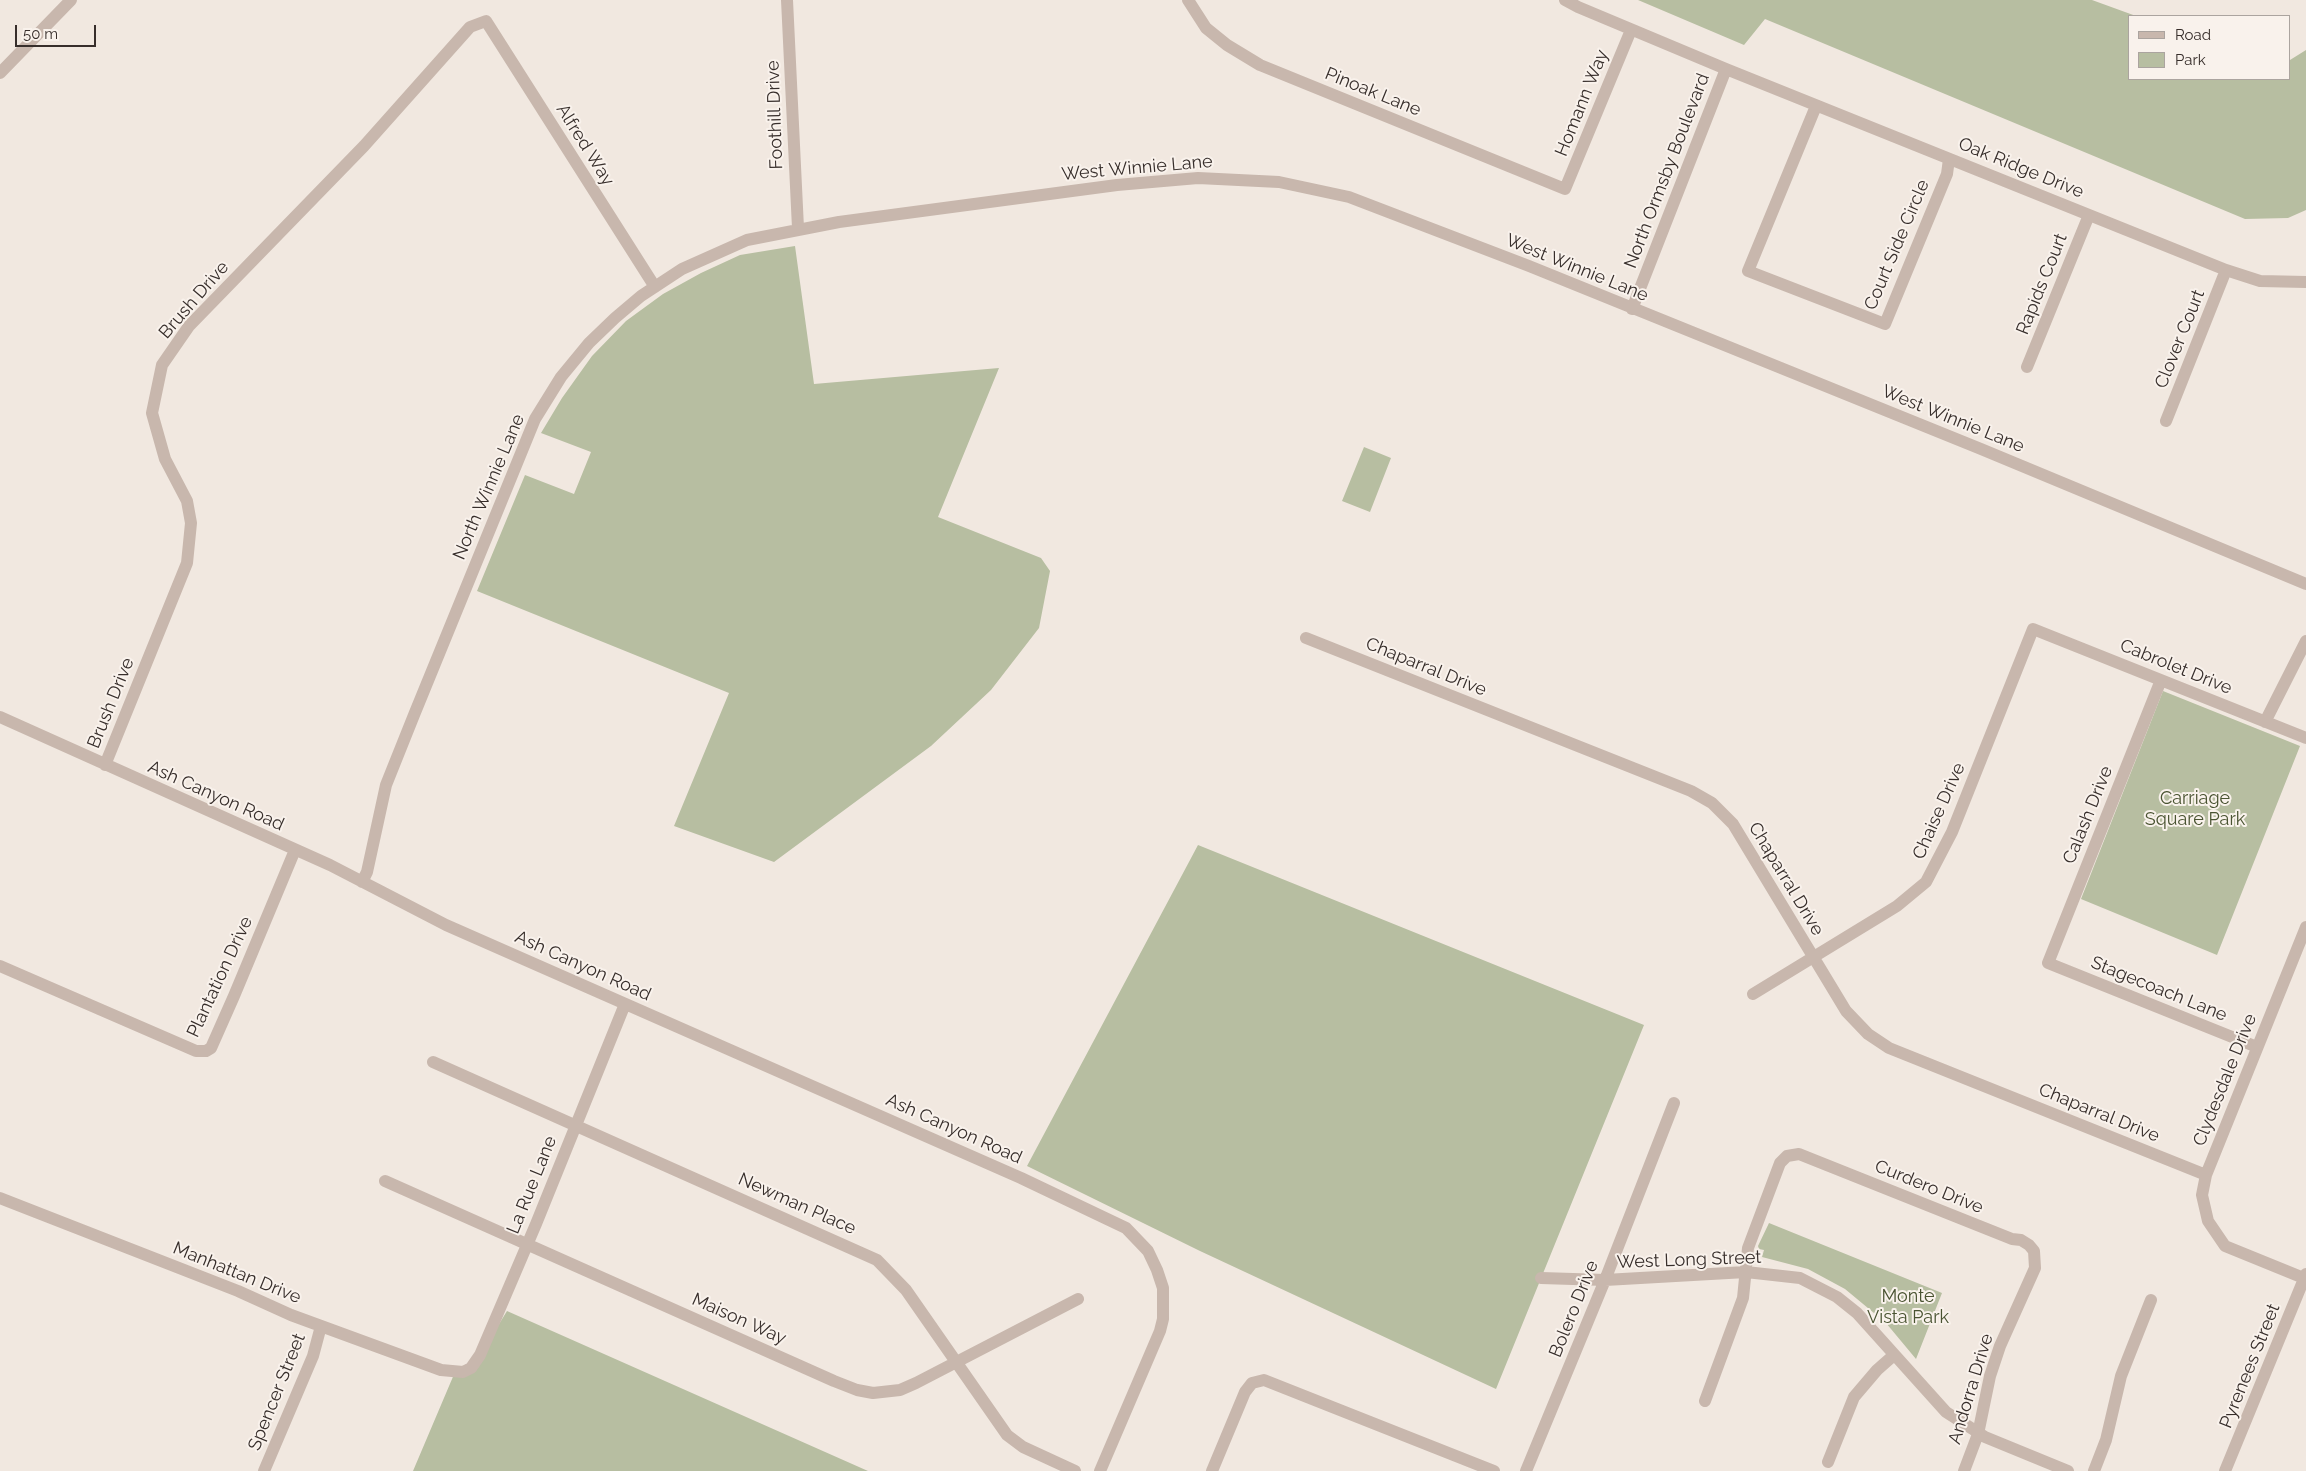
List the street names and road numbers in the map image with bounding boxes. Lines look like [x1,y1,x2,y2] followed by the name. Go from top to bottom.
[1551,47,1613,159] street label: Homann Way
[762,60,788,170] street label: Foothill Drive
[1322,63,1424,121] street label: Pinoak Lane
[1620,70,1714,272] street label: North Ormsby Boulevard
[551,100,619,190] street label: Alfred Way
[1955,133,2087,203] street label: Oak Ridge Drive
[1061,151,1213,185] street label: West Winnie Lane
[1860,177,1934,313] street label: Court Side Circle
[1503,230,1651,306] street label: West Winnie Lane
[2012,230,2072,338] street label: Rapids Court
[154,257,234,343] street label: Brush Drive
[2150,287,2210,391] street label: Clover Court
[1879,381,2027,457] street label: West Winnie Lane
[449,411,529,563] street label: North Winnie Lane
[1362,633,1490,701] street label: Chaparral Drive
[2117,635,2235,699] street label: Cabrolet Drive
[83,655,139,751] street label: Brush Drive
[145,756,287,836] street label: Ash Canyon Road
[1908,759,1970,863] street label: Chaise Drive
[2059,763,2117,867] street label: Calash Drive
[1744,818,1828,940] street label: Chaparral Drive
[183,913,257,1041] street label: Plantation Drive
[512,926,654,1006] street label: Ash Canyon Road
[2088,952,2230,1026] street label: Stagecoach Lane
[2189,1011,2261,1149] street label: Clydesdale Drive
[2035,1079,2163,1147] street label: Chaparral Drive
[883,1089,1025,1169] street label: Ash Canyon Road
[503,1133,561,1237] street label: La Rue Lane
[1872,1155,1986,1219] street label: Curdero Drive
[735,1168,859,1240] street label: Newman Place
[170,1237,304,1309] street label: Manhattan Drive
[1616,1247,1762,1273] street label: West Long Street
[1545,1257,1603,1361] street label: Bolero Drive
[688,1289,790,1349] street label: Maison Way
[2215,1301,2285,1431] street label: Pyrenees Street
[244,1330,310,1454] street label: Spencer Street
[1944,1331,1998,1447] street label: Andorra Drive

